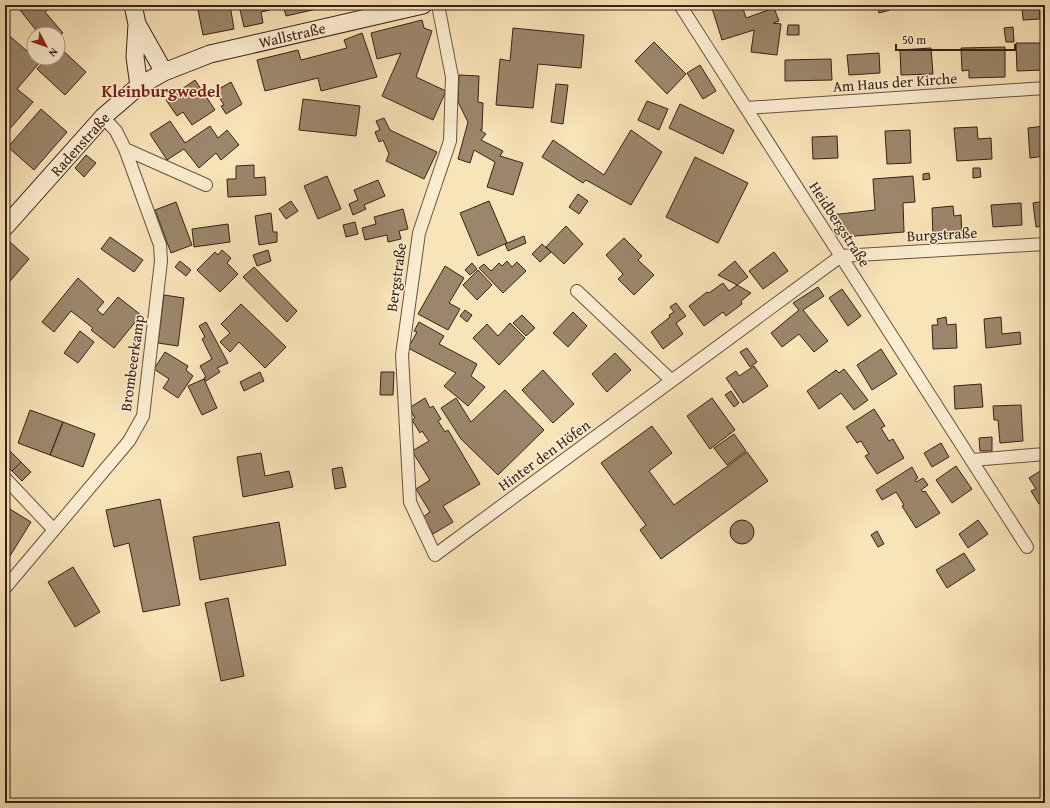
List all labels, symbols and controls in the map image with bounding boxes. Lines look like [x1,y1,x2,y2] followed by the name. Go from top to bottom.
[257,17,327,53] street label: Wallstraße
[26,26,66,66] north arrow
[896,26,1015,52] scale bar
[902,31,926,48] text: 50 m
[45,45,62,61] text: N
[832,67,958,97] street label: Am Haus der Kirche
[101,78,221,103] district label: Kleinburgwedel
[46,107,114,181] street label: Radenstraße
[805,177,875,271] street label: Heidbergstraße
[906,222,978,246] street label: Burgstraße
[381,241,411,313] street label: Bergstraße
[115,313,149,413] street label: Brombeerkamp
[494,414,595,496] street label: Hinter den Höfen

